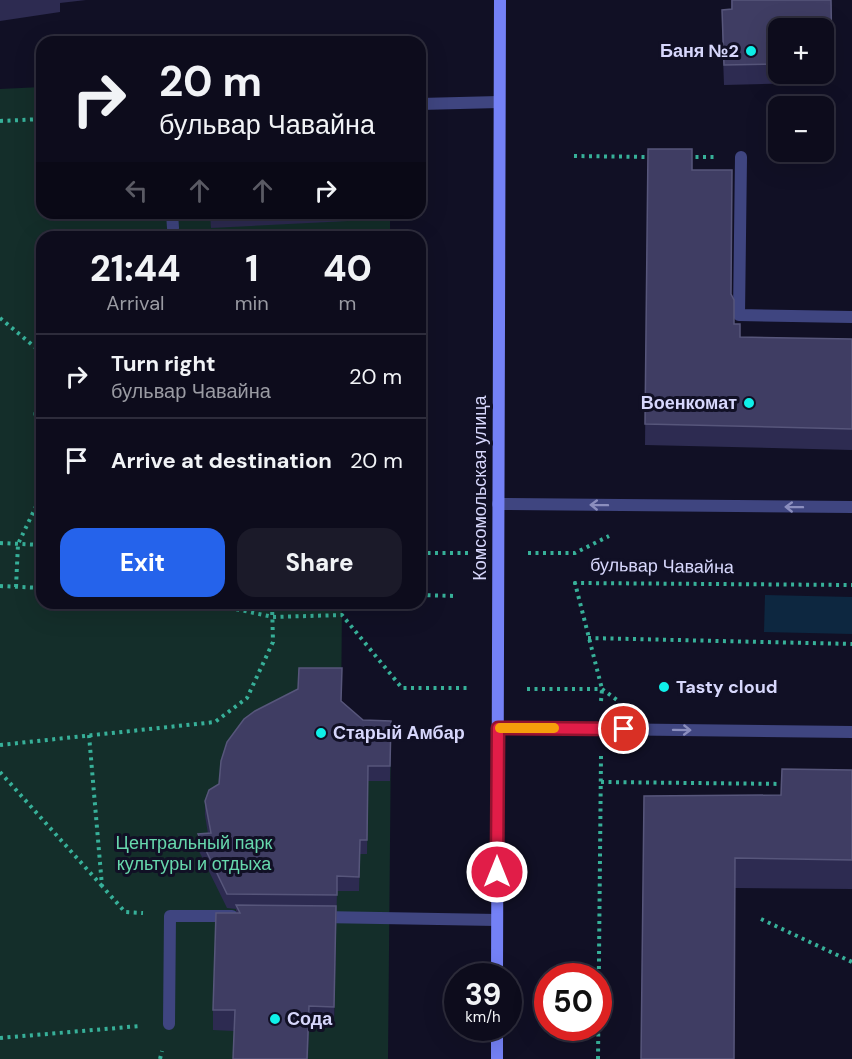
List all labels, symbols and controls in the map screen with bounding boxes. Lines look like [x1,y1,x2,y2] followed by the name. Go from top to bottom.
[768,18,834,162] map controls
[768,18,834,84] button: +
[660,39,739,63] place label: Баня №2
[744,44,758,58] marker: Баня №2
[159,54,262,109] text: 20 m
[60,60,138,138] icon: right
[768,96,834,162] button: −
[159,107,375,142] text: бульвар Чавайна
[120,174,153,207] icon: left
[183,174,216,207] icon: ahead
[246,174,279,207] icon: ahead
[309,174,342,207] icon: right
[90,245,181,292] text: 21:44
[245,245,258,292] text: 1
[323,245,372,292] text: 40
[106,290,165,316] text: Arrival
[235,290,269,316] text: min
[339,290,356,316] text: m
[111,349,216,378] text: Turn right
[60,360,93,393] icon: right
[349,362,402,391] text: 20 m
[111,378,271,404] text: бульвар Чавайна
[641,391,737,415] place label: Военкомат
[468,394,492,581] street label: Комсомольская улица
[742,396,756,410] marker: Военкомат
[60,444,93,477] icon: arrive
[111,446,332,475] text: Arrive at destination
[350,446,403,475] text: 20 m
[589,499,609,510] one-way arrow
[784,501,804,513] one-way arrow
[60,528,225,597] button: Exit
[237,528,402,597] button: Share
[590,553,735,579] street label: бульвар Чавайна
[676,675,778,699] place label: Tasty cloud
[657,680,671,694] marker: Tasty cloud
[598,703,649,754] pin
[607,712,640,745] icon: arrive
[333,721,465,745] place label: Старый Амбар
[672,724,692,736] one-way arrow
[314,726,328,740] marker: Старый Амбар
[116,831,273,876] park label: Центральный парк культуры и отдыха
[465,840,529,904] position arrow
[534,963,612,1041] speed limit sign: 50
[465,975,501,1014] text: 39
[287,1007,333,1031] place label: Сода
[465,1007,501,1027] text: km/h
[268,1012,282,1026] marker: Сода

